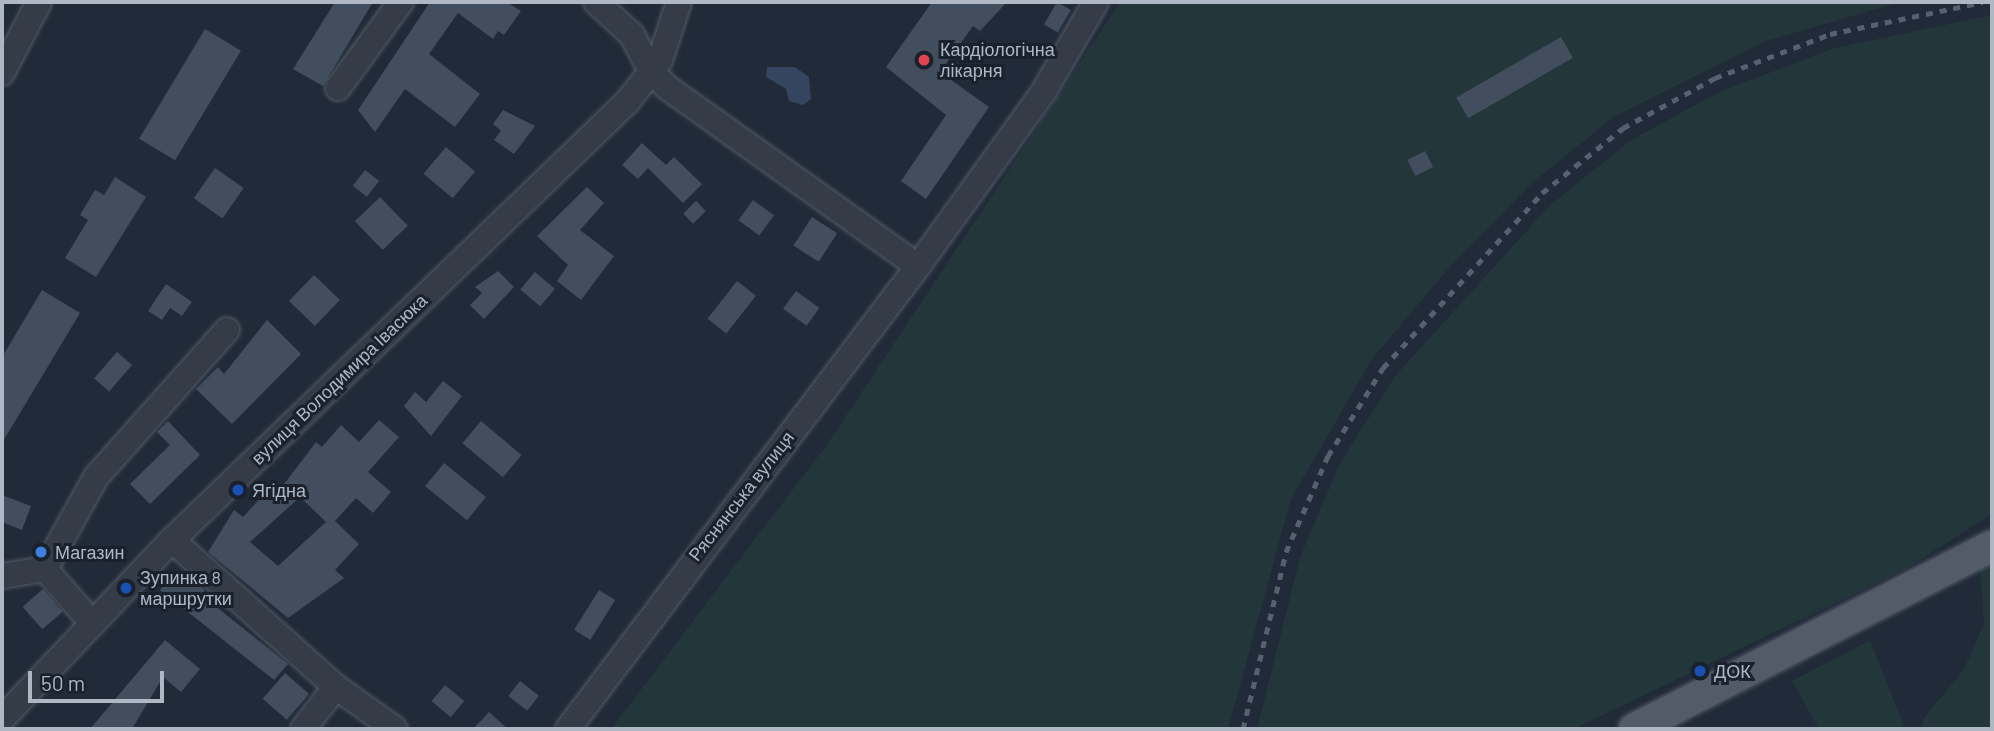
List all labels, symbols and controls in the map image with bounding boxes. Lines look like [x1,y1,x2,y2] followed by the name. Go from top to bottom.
[940,39,1055,82] place label: Кардіологічна лікарня
[914,50,934,70] marker: Кардіологічна лікарня
[247,289,431,469] street label: вулиця Володимира Івасюка
[684,427,798,565] street label: Ряснянська вулиця
[252,479,306,501] place label: Ягідна
[230,482,246,498] marker: Ягідна
[55,541,124,563] place label: Магазин
[33,544,49,560] marker: Магазин
[140,567,232,610] place label: Зупинка 8 маршрутки
[118,580,134,596] marker: Зупинка 8 маршрутки
[32,658,168,702] scale bar
[1714,660,1751,682] place label: ДОК
[1692,663,1708,679] marker: ДОК
[41,670,85,695] text: 50 m

